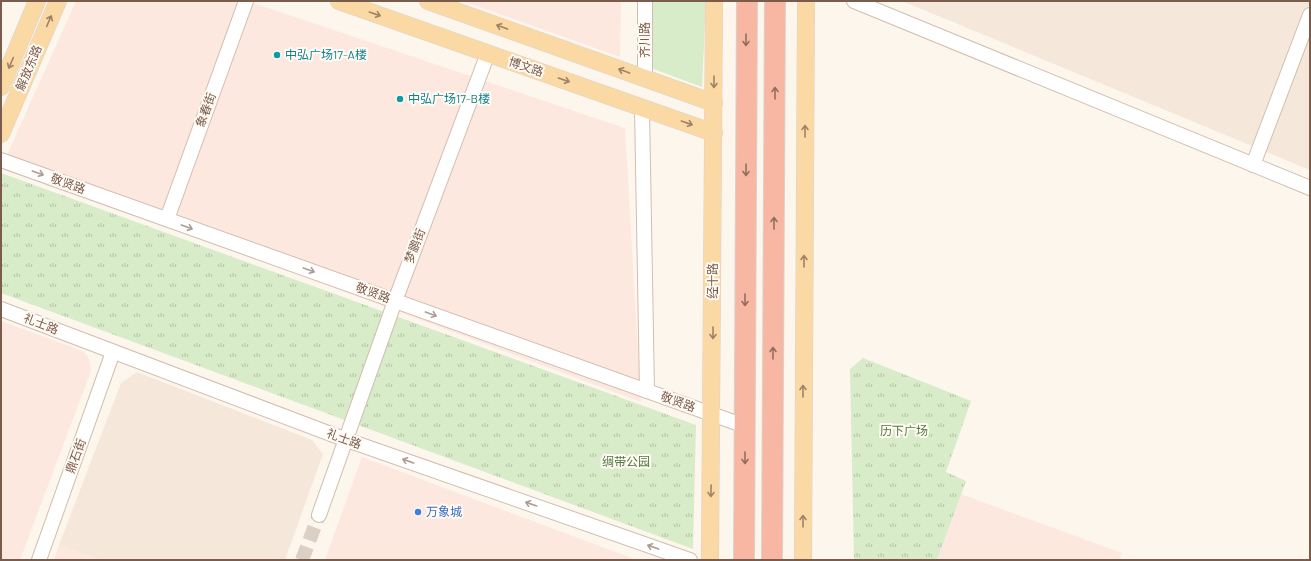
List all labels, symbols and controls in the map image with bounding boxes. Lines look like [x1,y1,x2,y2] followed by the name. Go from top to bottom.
[369,11,382,18] one-way arrow
[46,15,53,27] one-way arrow
[637,22,651,58] street label: 齐川路
[496,23,508,31] one-way arrow
[742,33,750,46] one-way arrow
[12,43,44,92] street label: 解放东路
[285,47,367,61] place label: 中弘广场17-A楼
[272,50,282,60] marker: 中弘广场17-A楼
[507,54,546,79] street label: 博文路
[7,56,14,68] one-way arrow
[618,67,631,74] one-way arrow
[710,75,718,88] one-way arrow
[557,77,570,84] one-way arrow
[771,87,779,100] one-way arrow
[192,90,218,129] street label: 象春街
[408,91,490,105] place label: 中弘广场17-B楼
[395,94,405,104] marker: 中弘广场17-B楼
[680,120,692,128] one-way arrow
[801,125,809,138] one-way arrow
[742,163,750,176] one-way arrow
[31,170,43,178] one-way arrow
[49,170,88,196] street label: 敬贤路
[770,217,778,230] one-way arrow
[180,223,192,231] one-way arrow
[401,226,427,265] street label: 梦鹏街
[800,255,808,268] one-way arrow
[705,263,719,299] street label: 经十路
[303,267,315,275] one-way arrow
[354,279,393,305] street label: 敬贤路
[741,293,749,306] one-way arrow
[22,310,61,336] street label: 礼士路
[425,311,438,318] one-way arrow
[709,326,717,339] one-way arrow
[769,347,777,360] one-way arrow
[799,385,807,398] one-way arrow
[659,388,698,414] street label: 敬贤路
[880,423,928,437] park label: 历下广场
[325,425,364,451] street label: 礼士路
[62,436,88,475] street label: 鼎石街
[741,451,749,464] one-way arrow
[602,454,650,468] park label: 绸带公园
[402,457,414,465] one-way arrow
[707,484,715,497] one-way arrow
[525,500,537,508] one-way arrow
[426,504,462,518] place label: 万象城
[413,507,423,517] marker: 万象城
[799,515,807,528] one-way arrow
[647,543,660,550] one-way arrow

